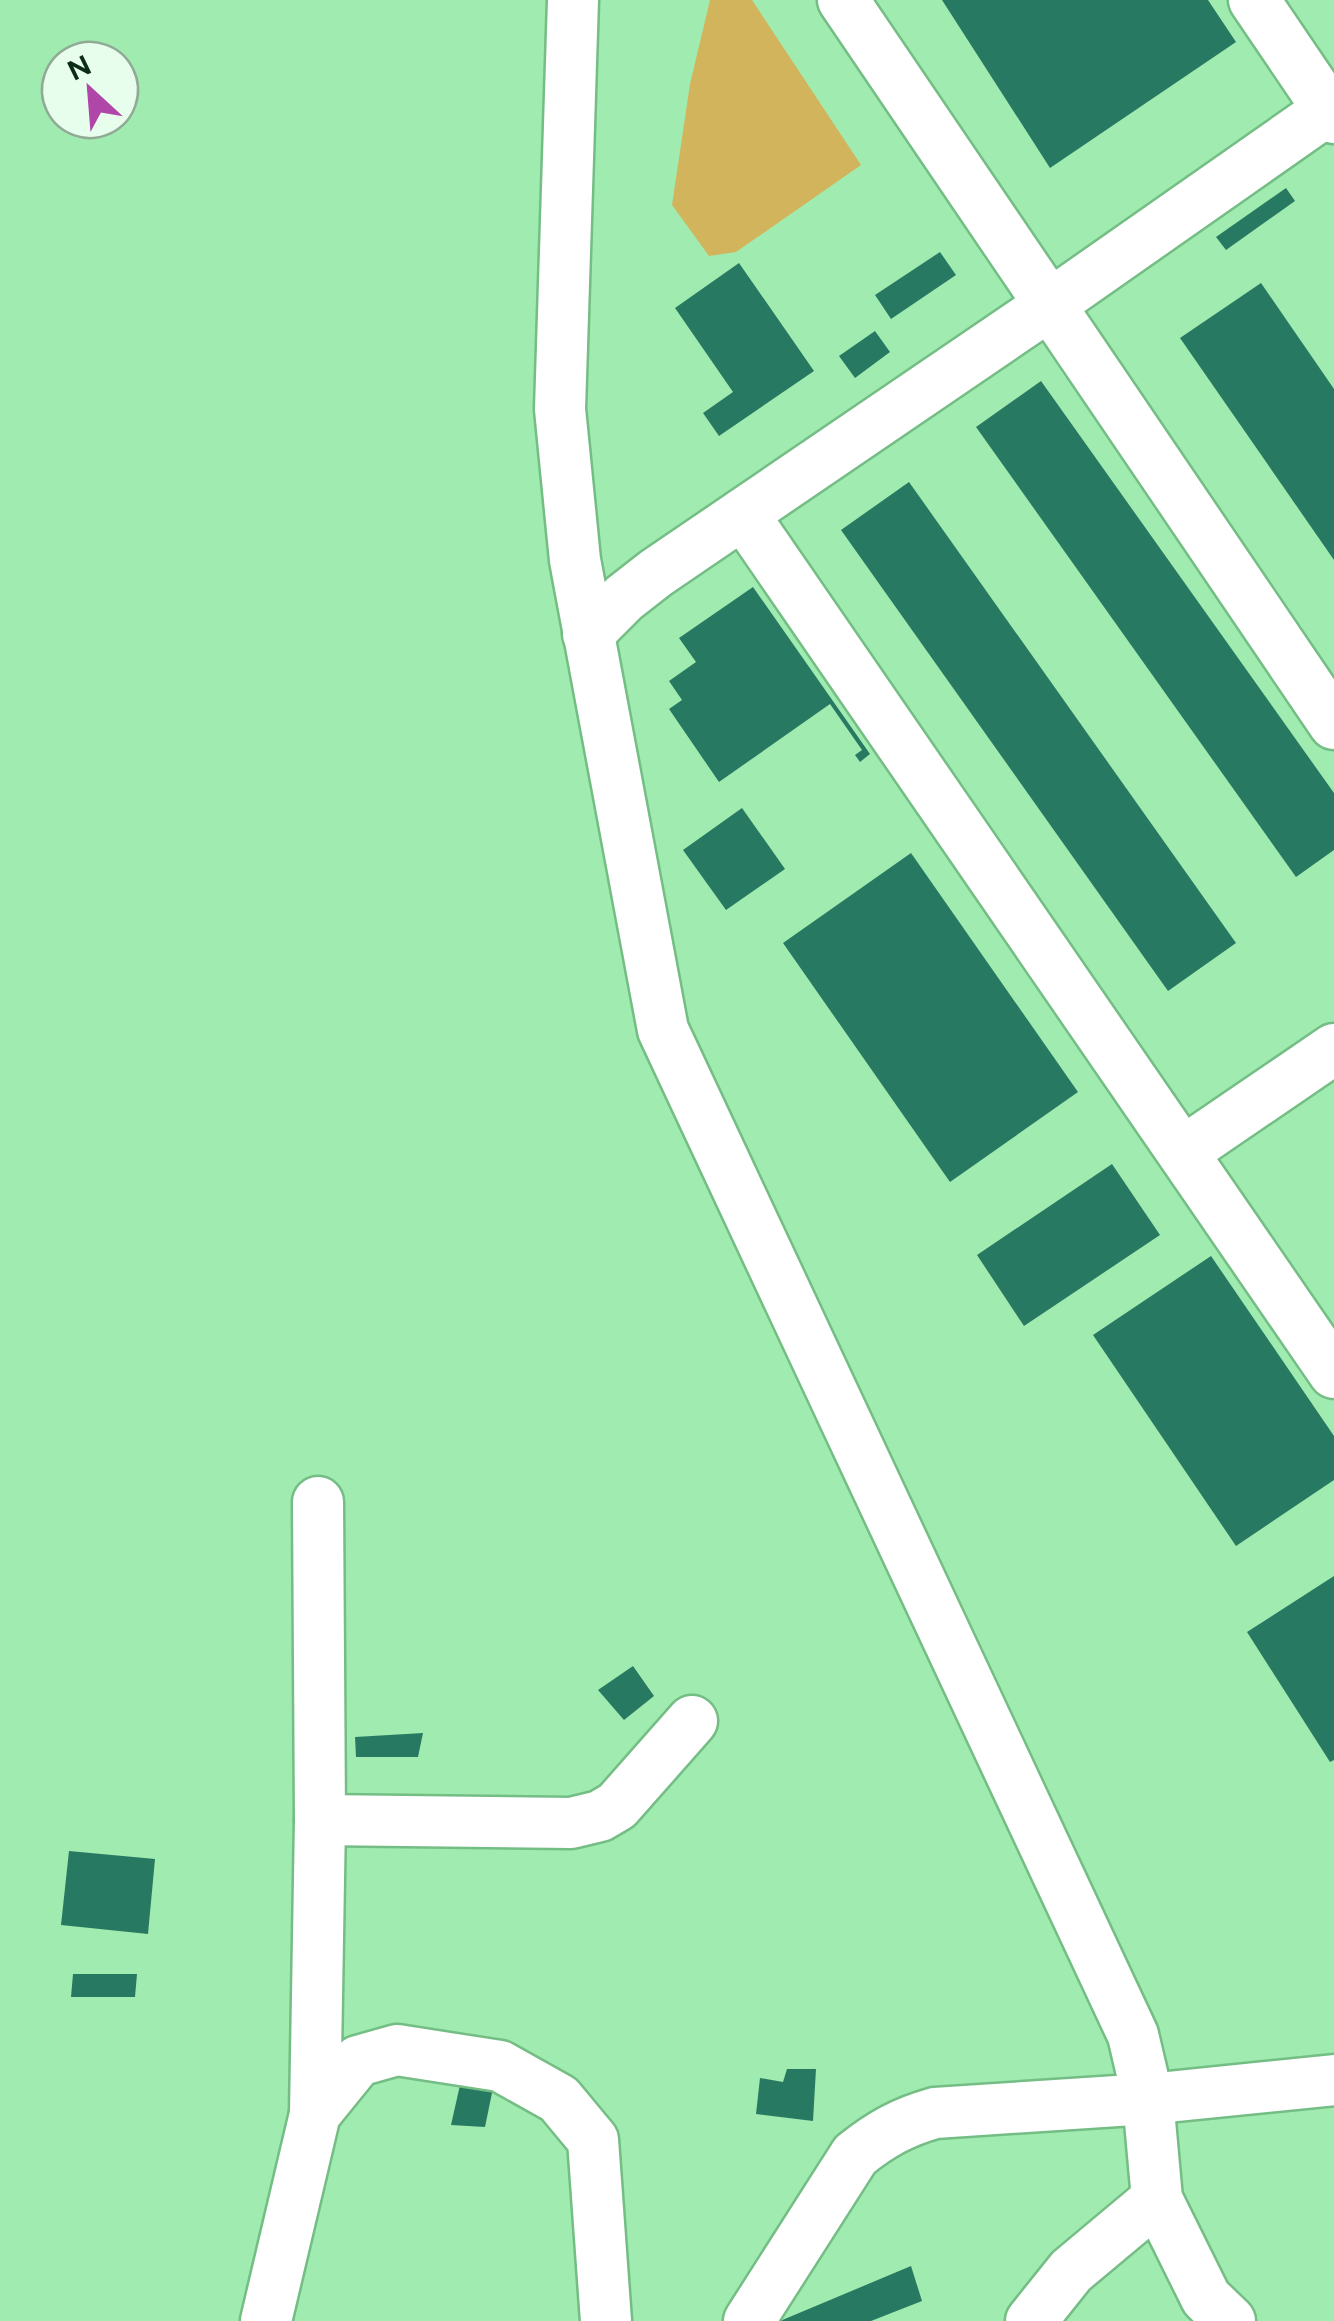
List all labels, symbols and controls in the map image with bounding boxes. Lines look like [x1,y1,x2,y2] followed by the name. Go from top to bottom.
[40,40,140,140] north arrow
[62,48,96,88] text: N

